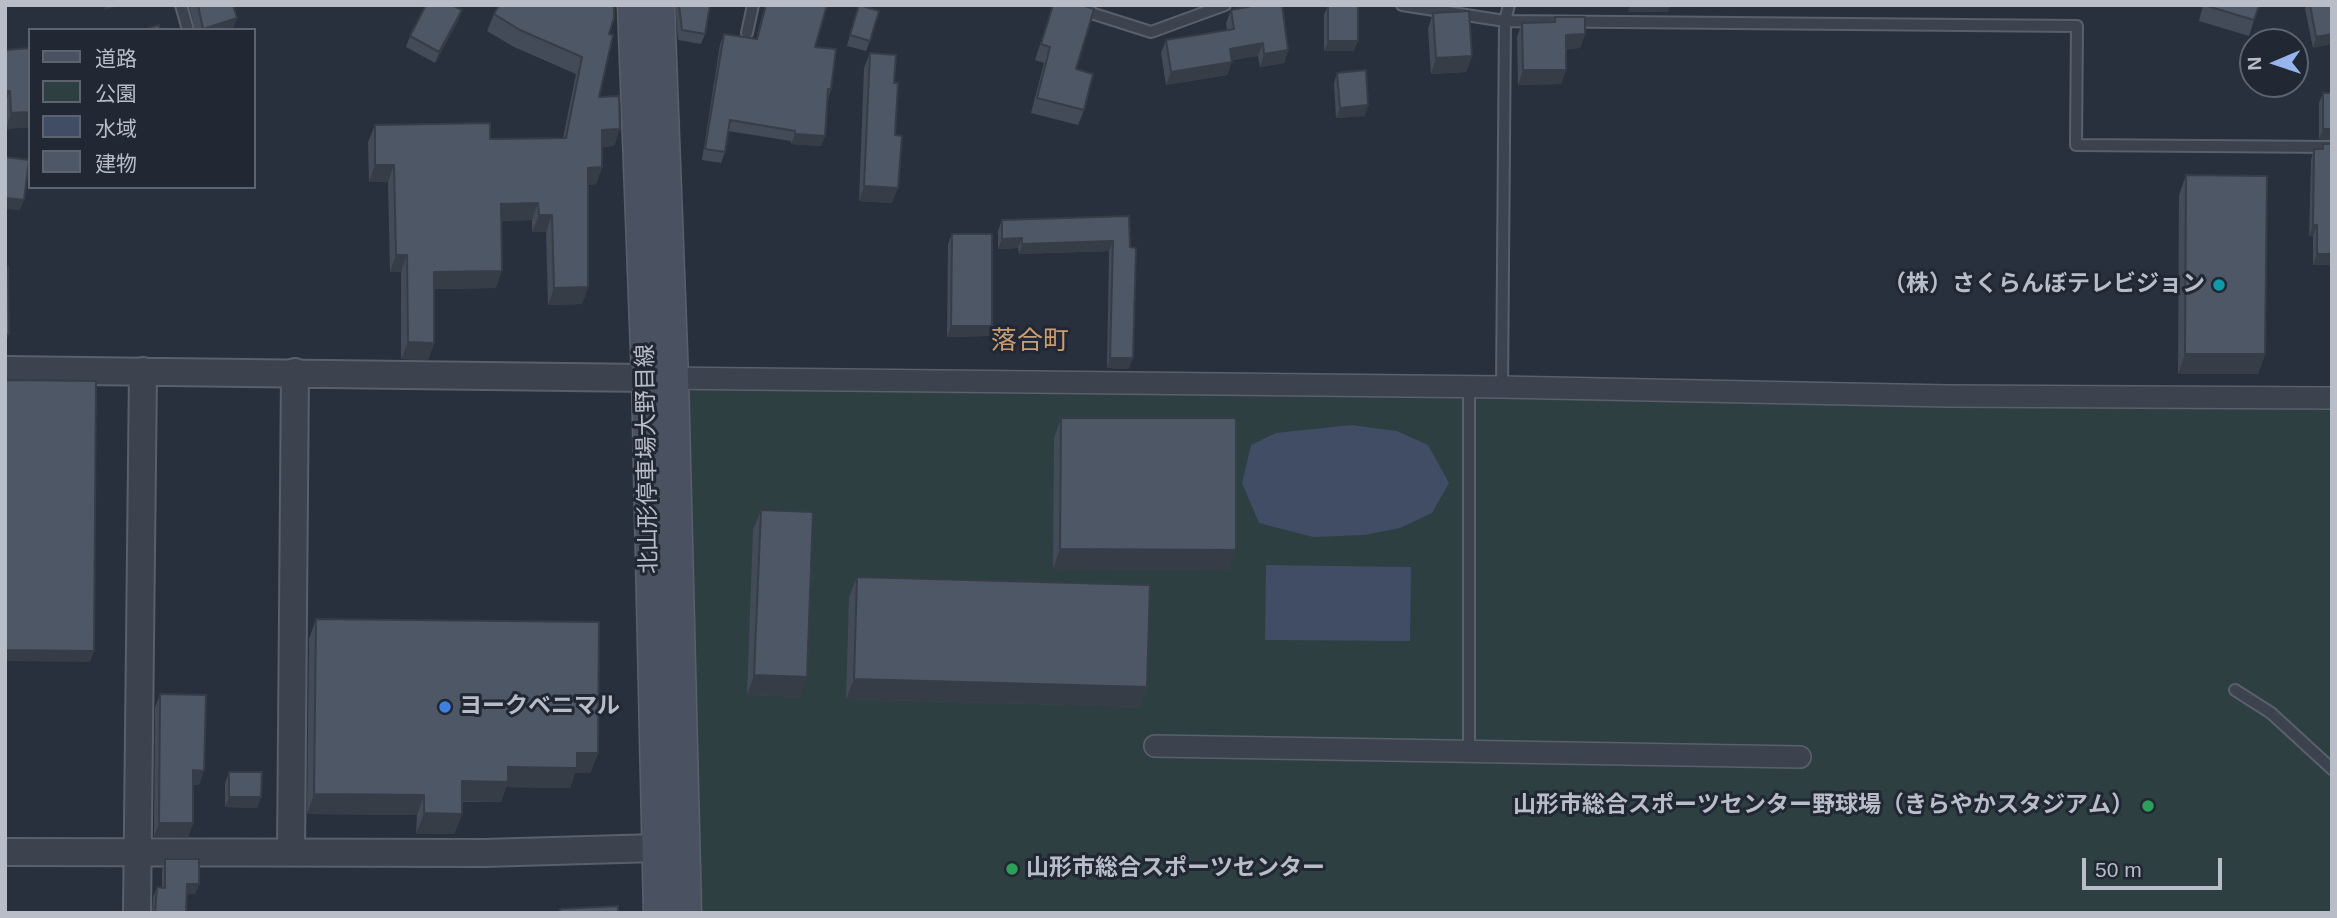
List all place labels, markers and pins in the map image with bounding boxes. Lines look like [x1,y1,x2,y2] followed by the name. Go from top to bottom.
[1883,271,2205,299] place label: （株）さくらんぼテレビジョン
[2211,277,2227,293] marker: （株）さくらんぼテレビジョン
[459,693,620,721] place label: ヨークベニマル
[437,699,453,715] marker: ヨークベニマル
[1513,792,2134,820] place label: 山形市総合スポーツセンター野球場（きらやかスタジアム）
[2140,798,2156,814] marker: 山形市総合スポーツセンター野球場（きらやかスタジアム）
[1026,855,1325,883] place label: 山形市総合スポーツセンター
[1004,861,1020,877] marker: 山形市総合スポーツセンター

